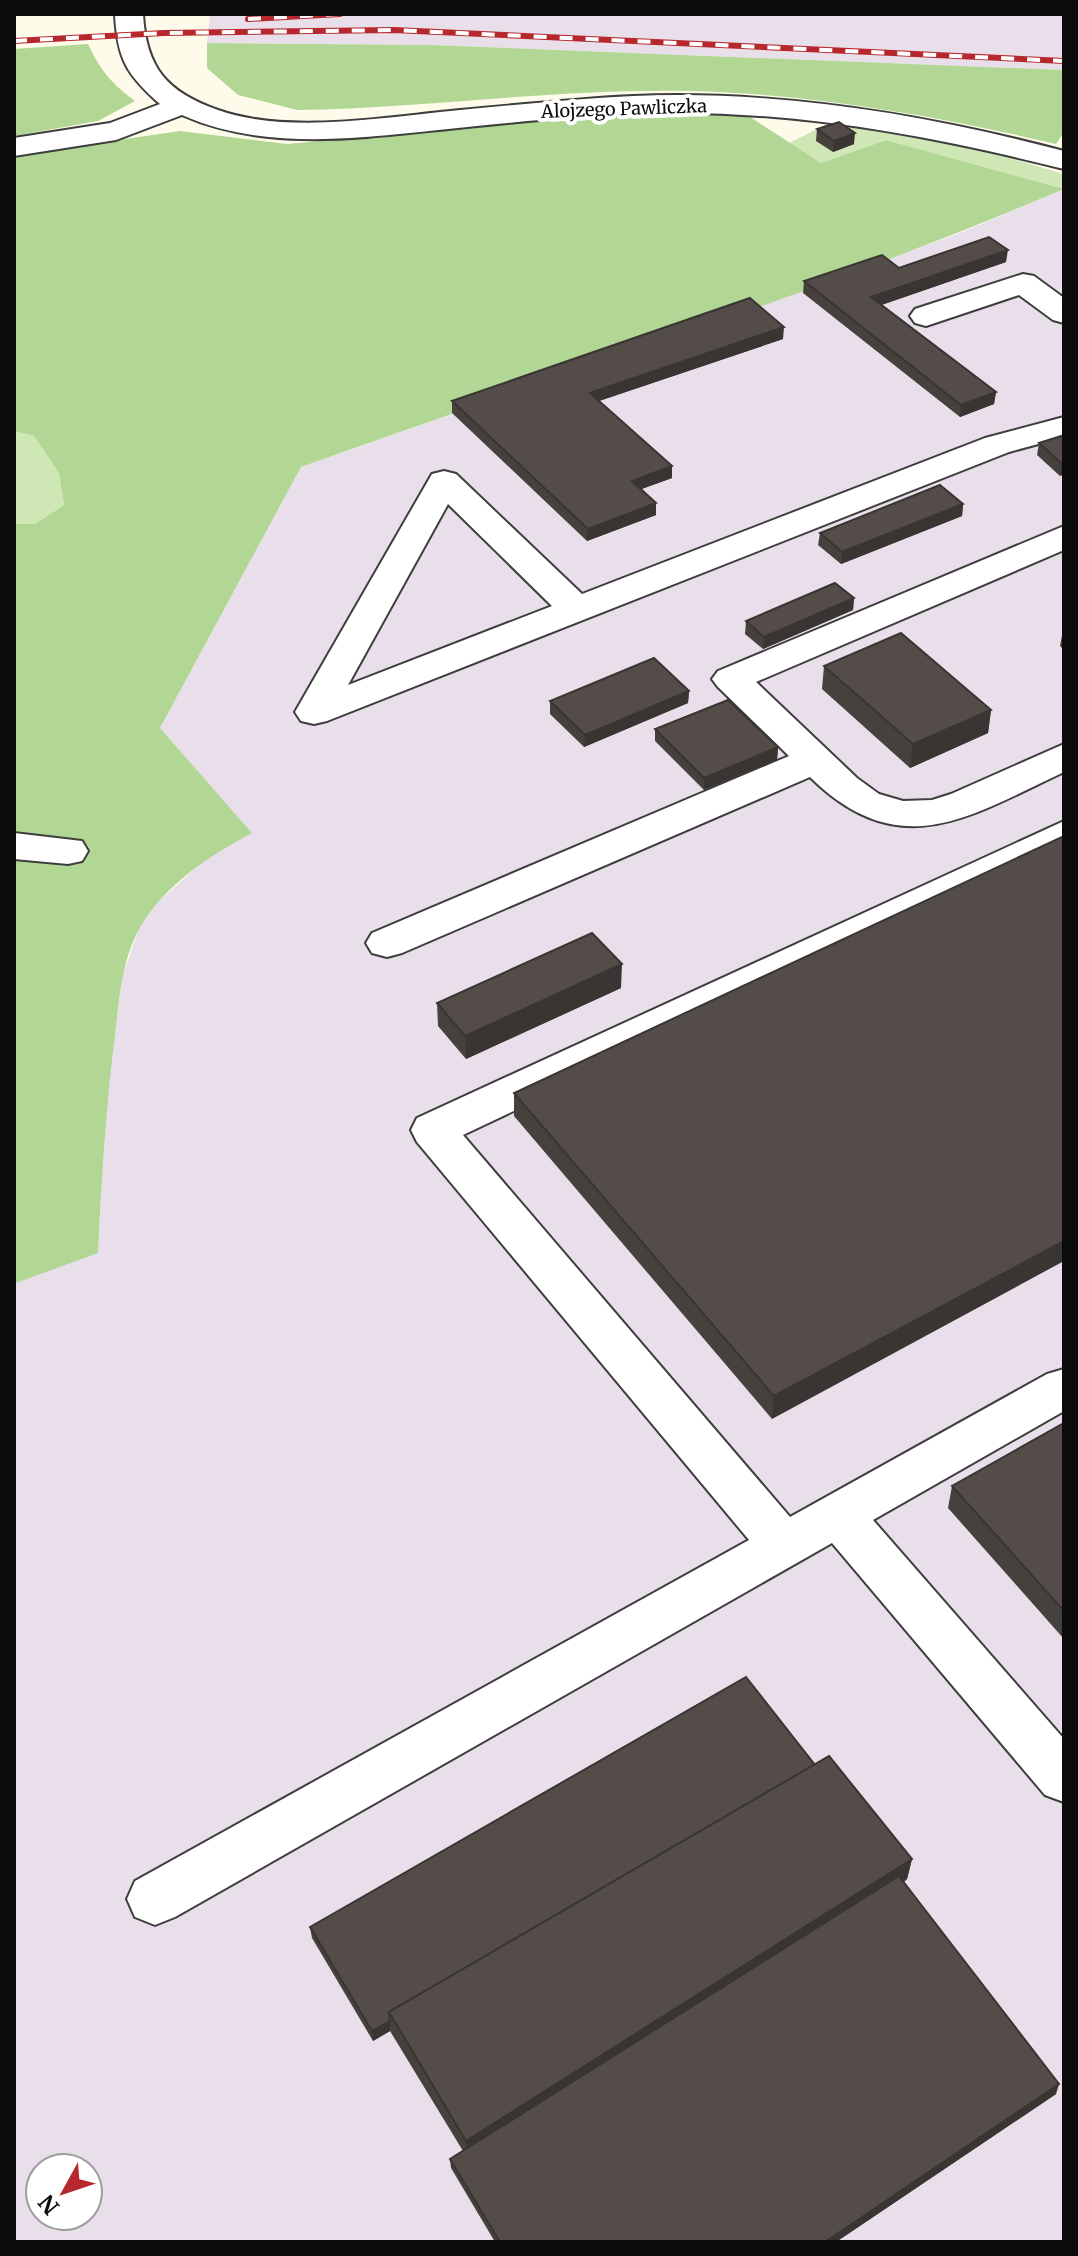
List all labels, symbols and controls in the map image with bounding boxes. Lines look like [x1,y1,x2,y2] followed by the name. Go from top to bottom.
[540,94,708,123] street label: Alojzego Pawliczka
[24,2152,104,2232] north arrow
[32,2189,65,2221] text: N

